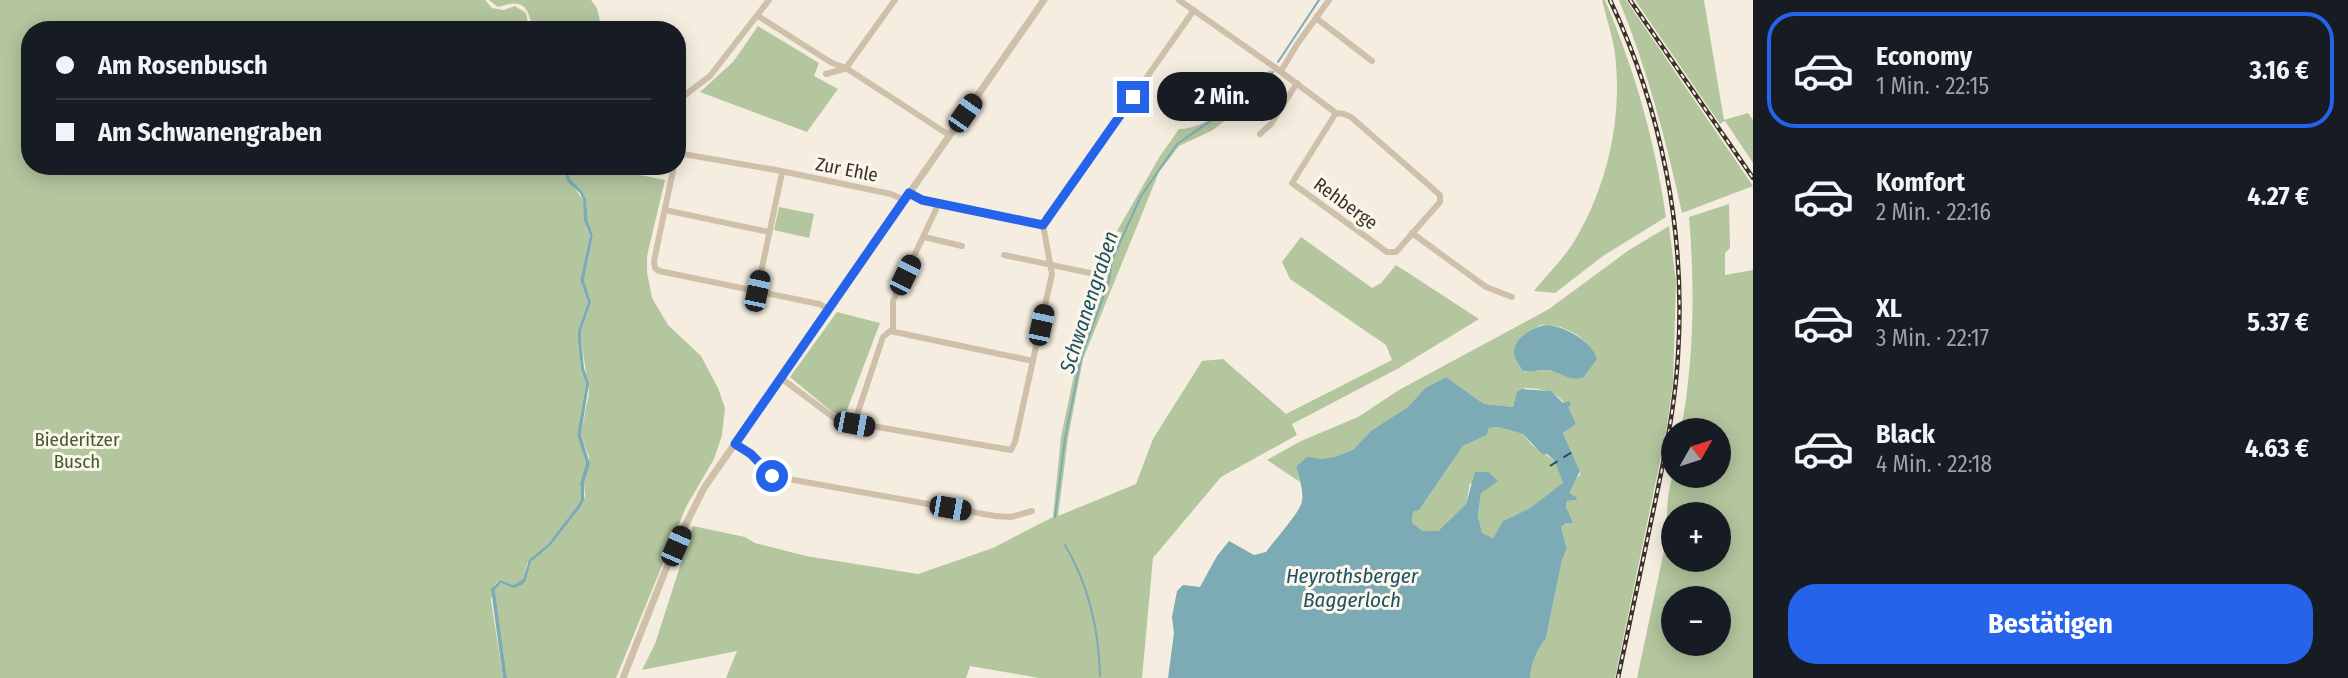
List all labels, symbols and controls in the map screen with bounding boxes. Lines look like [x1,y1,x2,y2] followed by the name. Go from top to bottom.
[1792,39,1855,102] icon: car
[1876,41,1972,72] text: Economy
[98,50,268,81] text: Am Rosenbusch
[2249,55,2309,86] text: 3.16 €
[1158,72,1287,122] callout: 2 Min.
[1876,72,1989,100] text: 1 Min. · 22:15
[1117,81,1149,113] route end
[1194,82,1250,110] text: 2 Min.
[945,90,986,136] car
[98,117,322,148] text: Am Schwanengraben
[814,152,880,187] street label: Zur Ehle
[1792,165,1855,228] icon: car
[1876,167,1965,198] text: Komfort
[1309,173,1382,234] street label: Rehberge
[2247,181,2309,212] text: 4.27 €
[1876,198,1991,226] text: 2 Min. · 22:16
[1054,228,1124,377] water label: Schwanengraben
[887,252,924,298] car
[743,268,772,314] car
[1792,291,1855,354] icon: car
[1876,293,1902,324] text: XL
[1027,302,1056,348] car
[2247,307,2309,338] text: 5.37 €
[1876,324,1989,352] text: 3 Min. · 22:17
[832,410,877,438] car
[1792,417,1855,480] icon: car
[1661,418,1731,488] north arrow
[1661,418,1731,656] map controls
[1876,419,1935,450] text: Black
[34,428,120,473] park label: Biederitzer Busch
[2245,433,2309,464] text: 4.63 €
[1876,450,1992,478] text: 4 Min. · 22:18
[756,460,788,492] route start
[928,494,973,522] car
[1661,502,1731,572] button: +
[658,523,695,569] car
[1286,563,1419,613] water label: Heyrothsberger Baggerloch
[1788,584,2313,664] button: Bestätigen
[1661,586,1731,656] button: −

